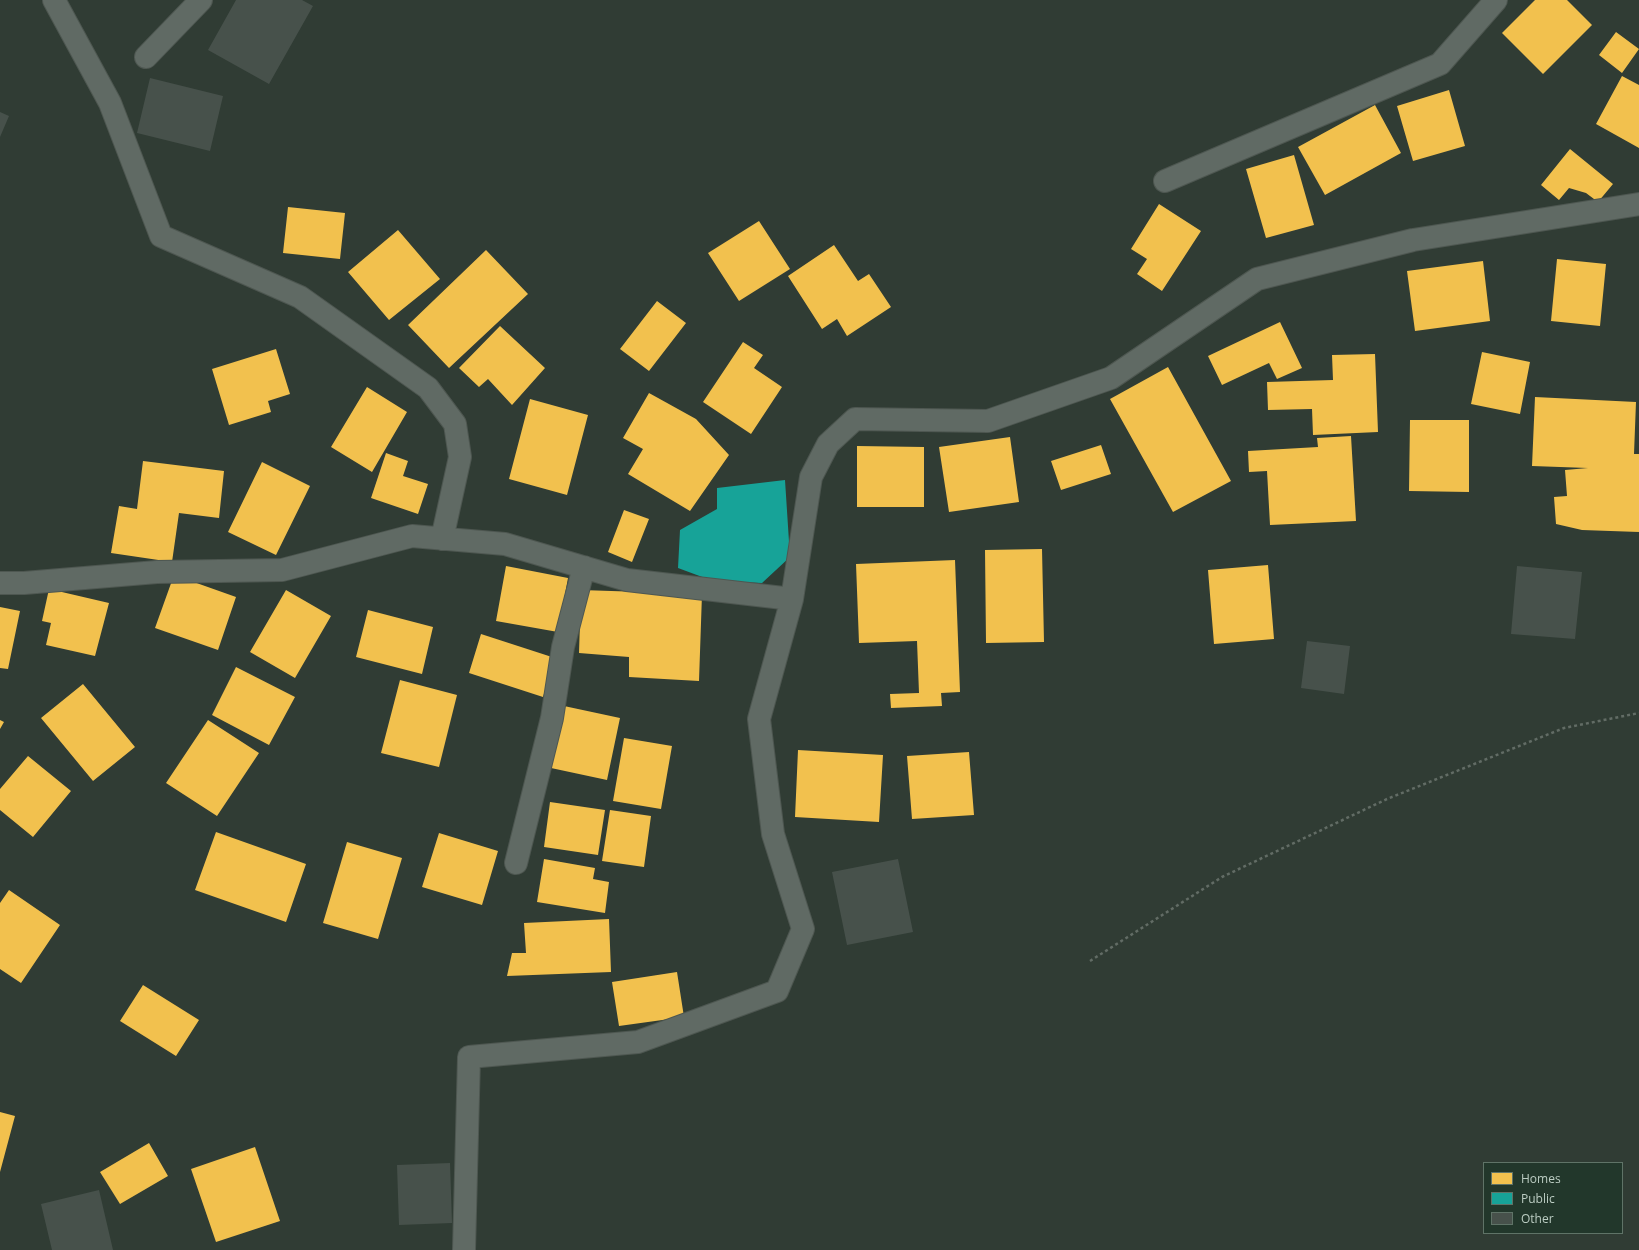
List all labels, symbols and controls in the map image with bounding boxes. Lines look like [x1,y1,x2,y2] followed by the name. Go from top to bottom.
[1483,1162,1623,1234] legend
[1521,1170,1561,1187] text: Homes
[1521,1190,1555,1207] text: Public
[1521,1210,1554,1227] text: Other

